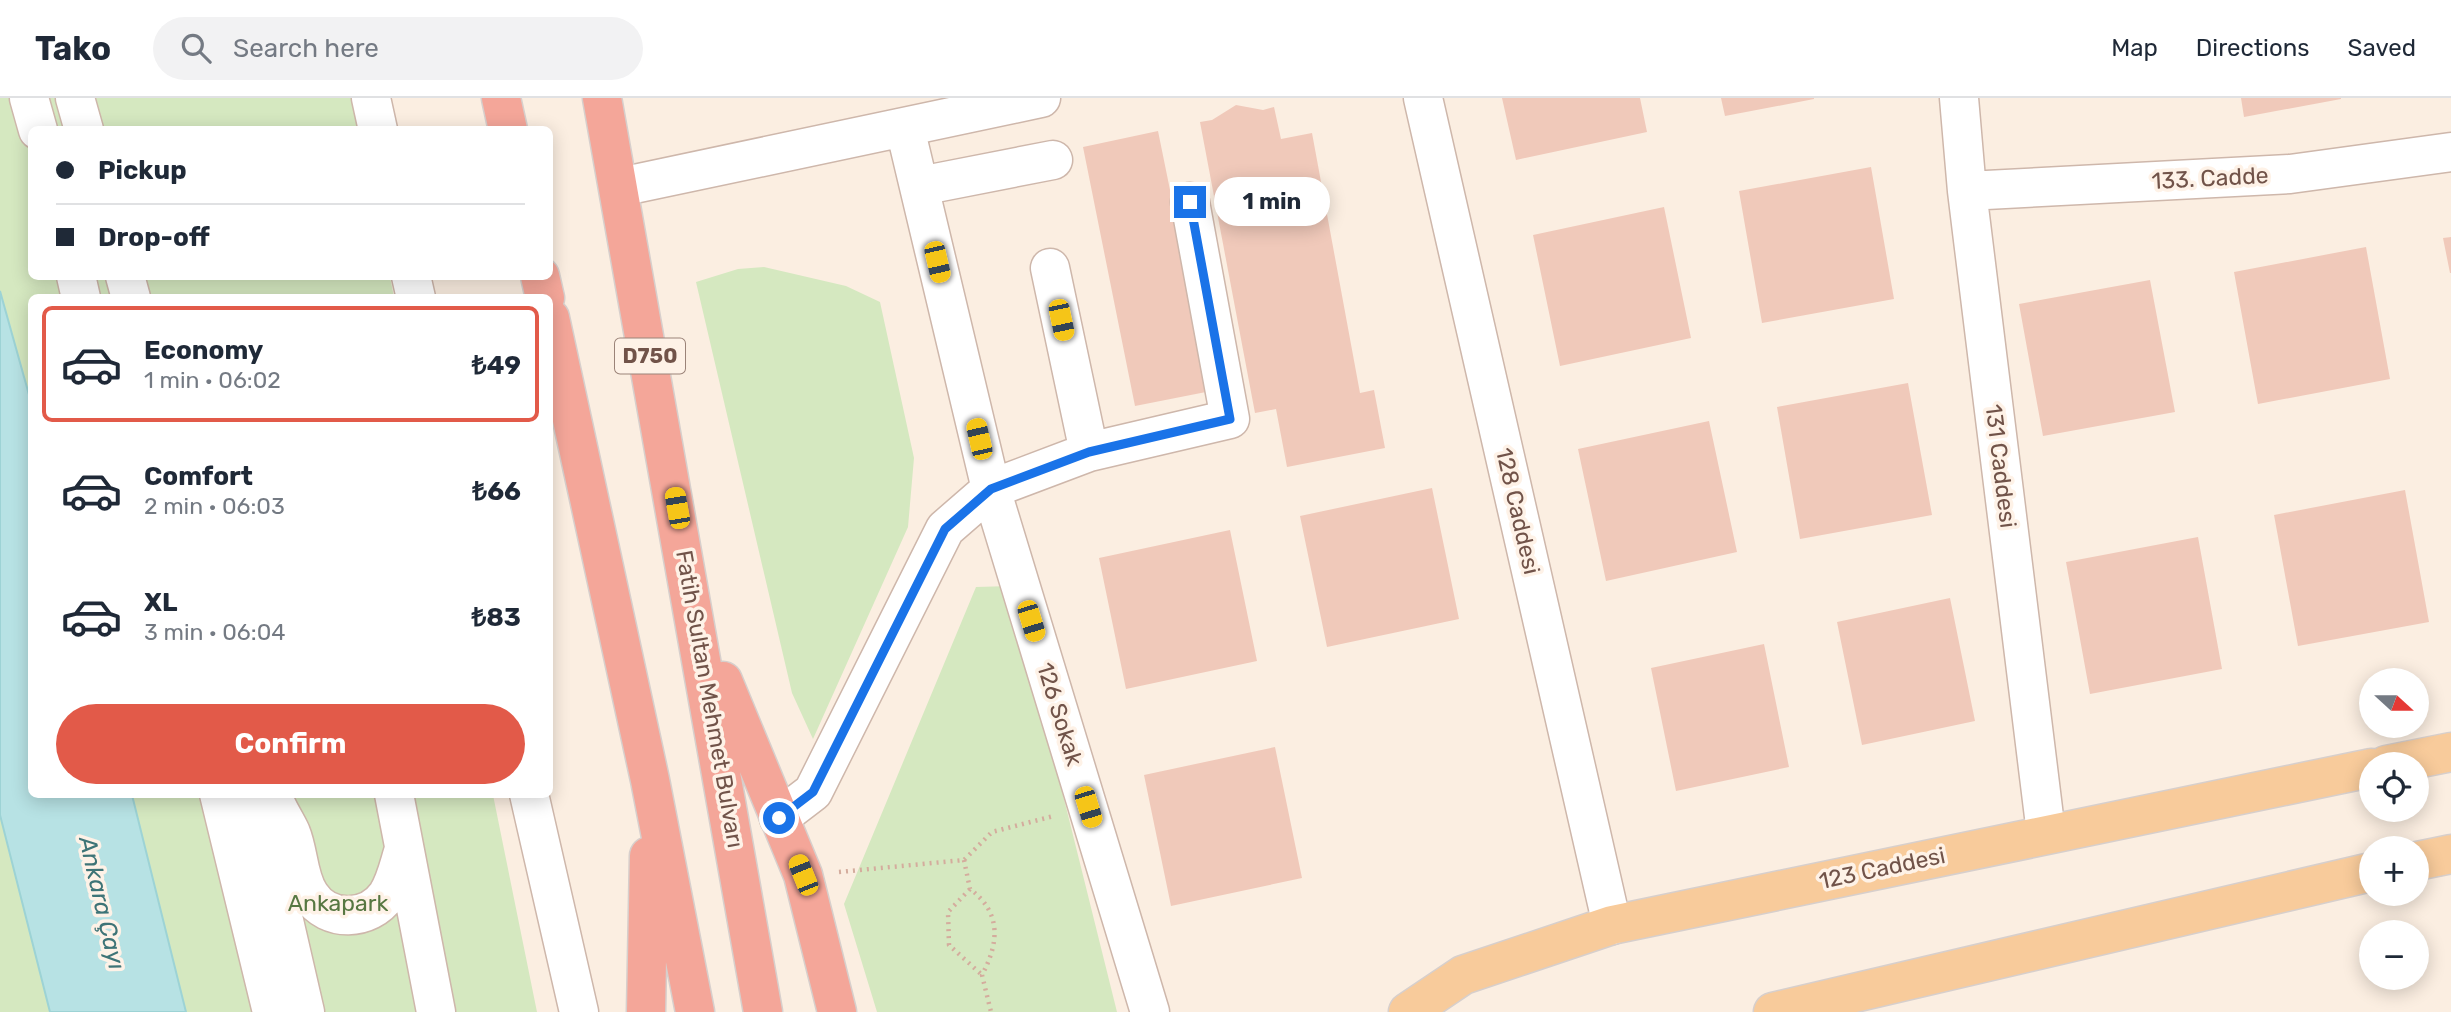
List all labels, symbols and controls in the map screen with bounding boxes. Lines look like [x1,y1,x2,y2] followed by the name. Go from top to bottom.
[153,17,643,80] search box
[35,29,111,68] text: Tako
[177,29,215,67] icon: search
[233,33,379,64] text: Search here
[2111,34,2158,62] text: Map
[2196,34,2309,62] text: Directions
[2347,34,2416,62] text: Saved
[98,155,187,186] text: Pickup
[2151,161,2269,195] street label: 133. Cadde
[1214,178,1330,226] callout: 1 min
[1174,186,1206,218] route end
[1243,187,1301,215] text: 1 min
[98,222,210,253] text: Drop-off
[923,239,952,285] car
[1047,297,1076,343] car
[60,333,123,396] icon: car
[144,335,263,366] text: Economy
[615,338,685,374] road number: D750
[472,350,521,381] text: ₺49
[144,366,281,394] text: 1 min · 06:02
[1980,403,2022,529] street label: 131 Caddesi
[965,416,994,462] car
[1490,445,1546,577] street label: 128 Caddesi
[60,459,123,522] icon: car
[144,461,253,492] text: Comfort
[472,476,521,507] text: ₺66
[664,485,691,531] car
[144,492,285,520] text: 2 min · 06:03
[670,548,750,850] street label: Fatih Sultan Mehmet Bulvarı
[60,585,123,648] icon: car
[144,587,177,618] text: XL
[1015,598,1048,644] car
[471,602,521,633] text: ₺83
[144,618,286,646] text: 3 min · 06:04
[1031,659,1089,769] street label: 126 Sokak
[2359,668,2429,738] north arrow
[2359,668,2429,990] map controls
[56,704,525,784] button: Confirm
[2359,752,2429,822] button: locate
[1072,784,1105,830] car
[763,802,795,834] route start
[73,832,131,972] water label: Ankara Çayı
[2359,836,2429,906] button: +
[1816,841,1948,895] street label: 123 Caddesi
[786,852,821,898] car
[288,889,388,917] park label: Ankapark
[2359,920,2429,990] button: −

